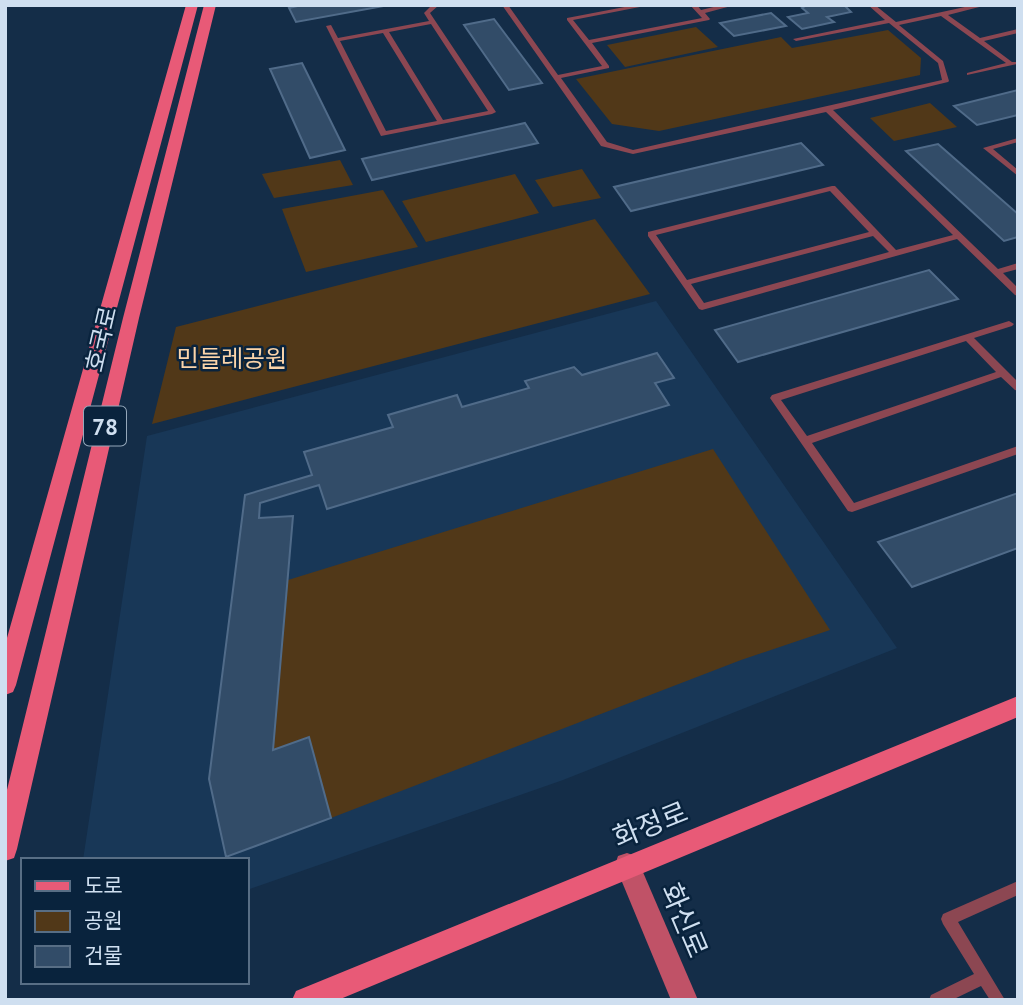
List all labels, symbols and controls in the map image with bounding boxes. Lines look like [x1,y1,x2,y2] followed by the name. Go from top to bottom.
[78,303,124,375] street label: 호국로
[177,343,287,374] park label: 민들레공원
[84,406,126,446] road number: 78
[607,792,693,856] street label: 화정로
[21,858,248,984] legend
[84,872,123,899] text: 도로
[653,877,717,963] street label: 화신로
[84,907,123,934] text: 공원
[84,942,123,969] text: 건물

